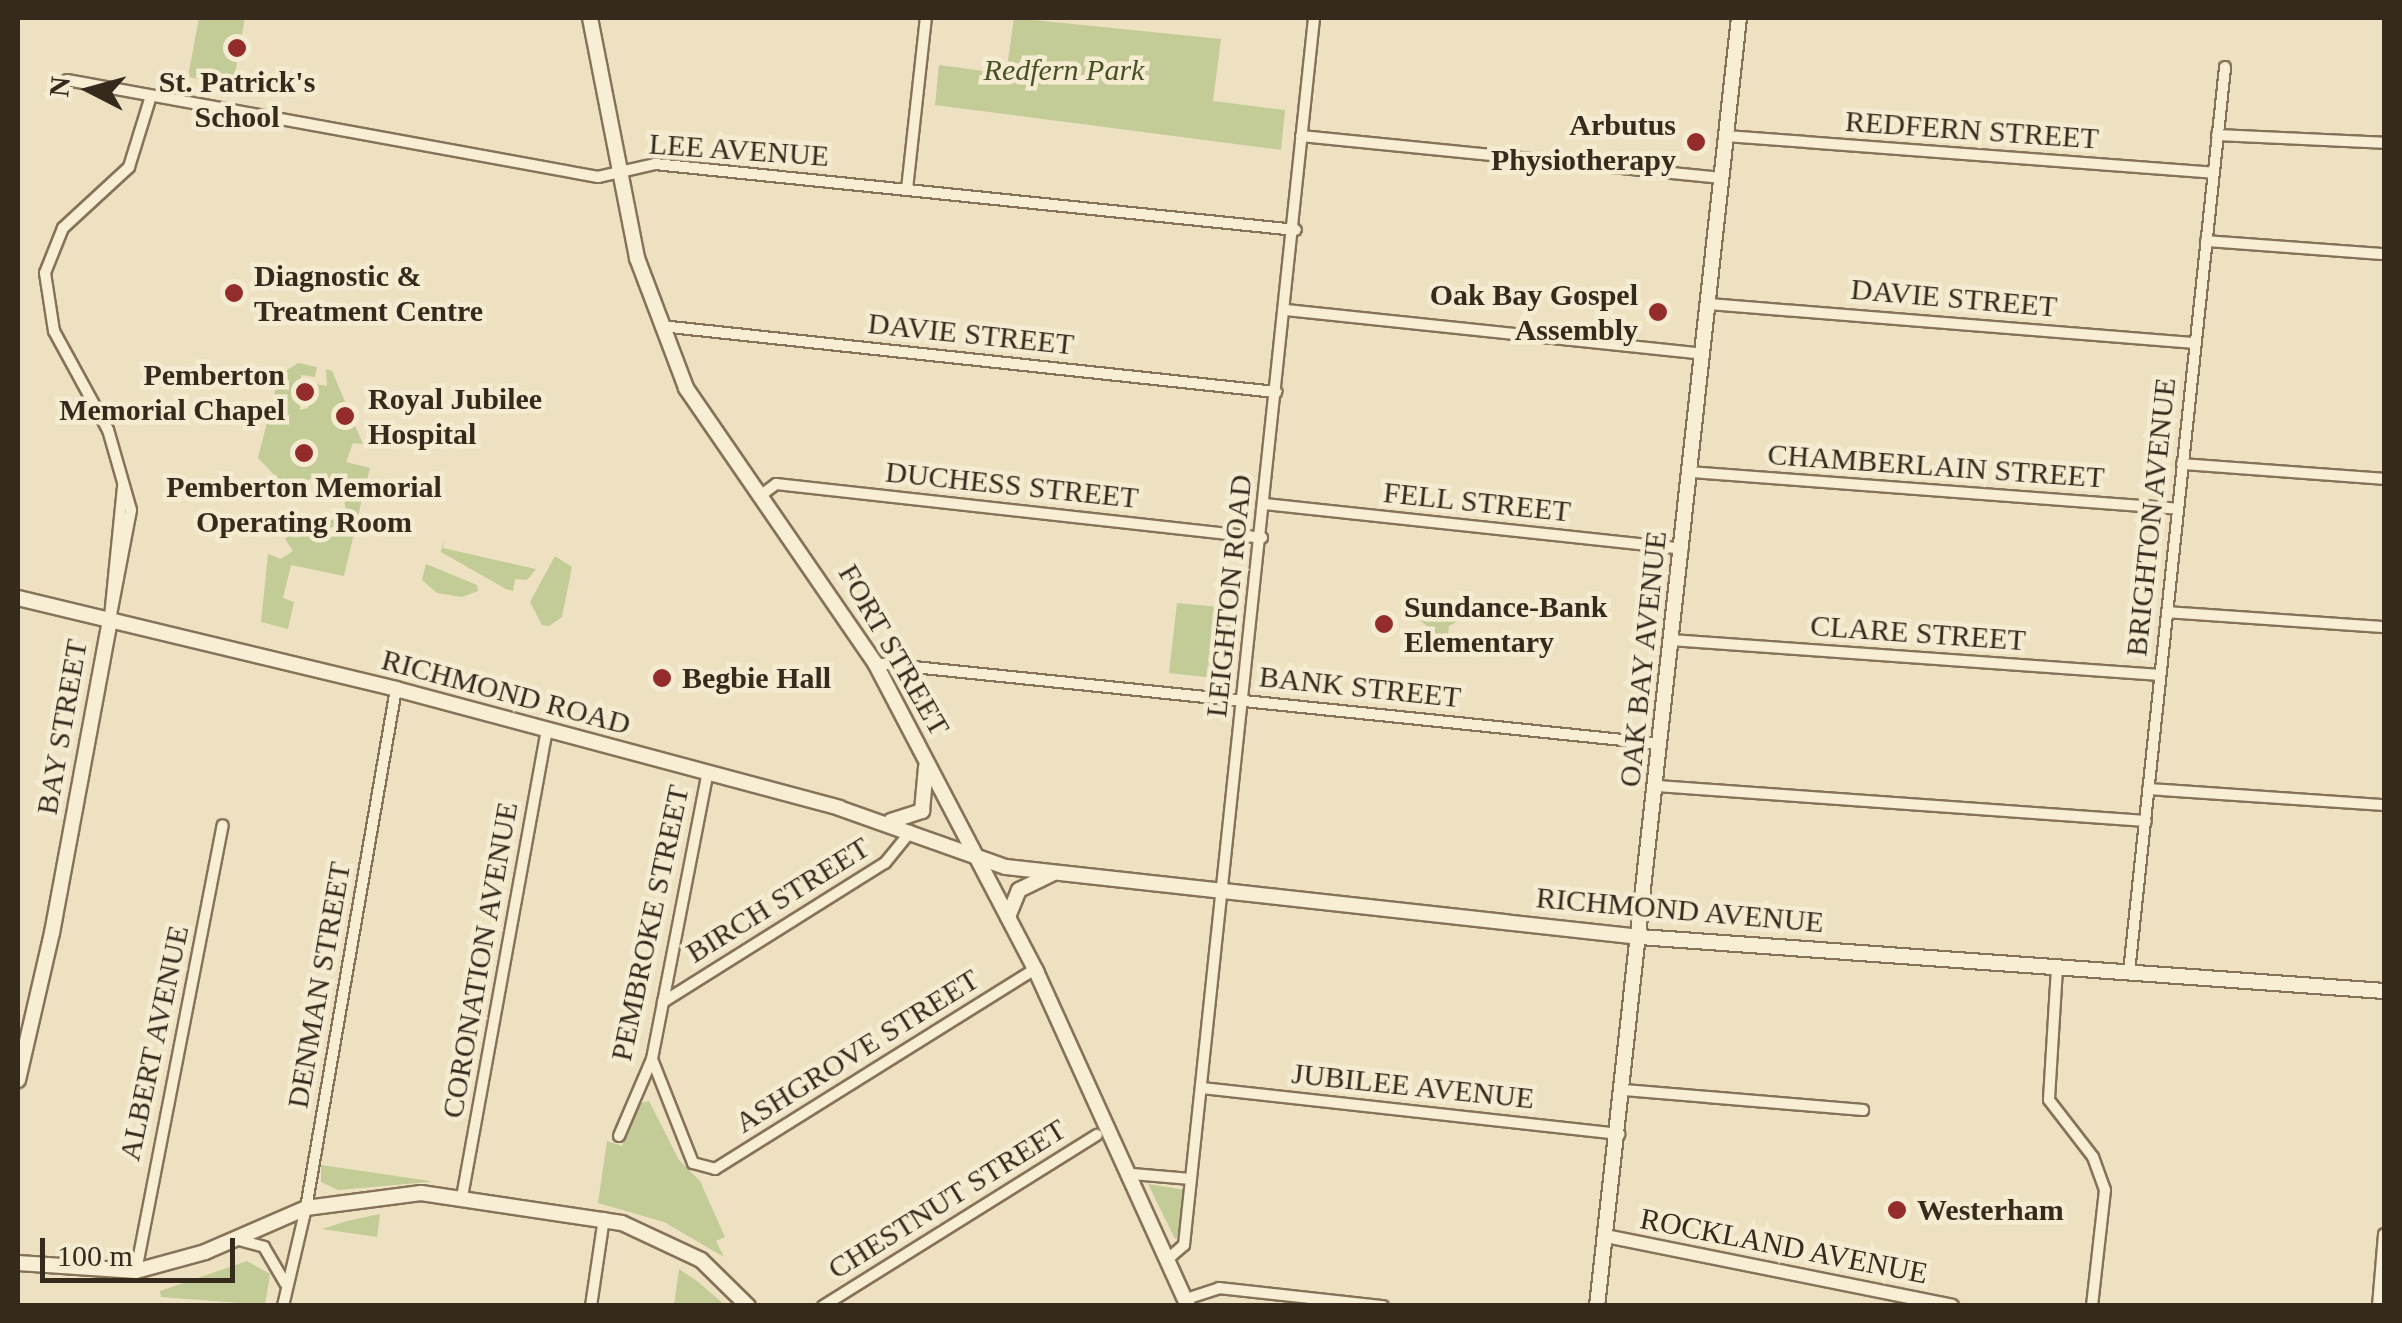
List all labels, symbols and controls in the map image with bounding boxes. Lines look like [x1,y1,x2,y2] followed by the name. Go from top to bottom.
[226,37,248,59] marker: St. Patrick's School
[40,40,140,140] north arrow
[984,52,1144,88] park label: Redfern Park
[159,64,315,134] place label: St. Patrick's School
[43,75,76,99] text: N
[1844,103,2100,157] street label: REDFERN STREET
[1491,107,1676,178] place label: Arbutus Physiotherapy
[647,126,831,174] street label: LEE AVENUE
[1685,131,1707,153] marker: Arbutus Physiotherapy
[254,258,483,328] place label: Diagnostic & Treatment Centre
[1849,271,2059,325] street label: DAVIE STREET
[1430,277,1638,348] place label: Oak Bay Gospel Assembly
[223,282,245,304] marker: Diagnostic & Treatment Centre
[1647,301,1669,323] marker: Oak Bay Gospel Assembly
[866,305,1076,363] street label: DAVIE STREET
[59,357,285,428] place label: Pemberton Memorial Chapel
[2118,375,2184,659] street label: BRIGHTON AVENUE
[294,381,316,403] marker: Pemberton Memorial Chapel
[368,381,542,452] place label: Royal Jubilee Hospital
[332,403,358,429] marker: Royal Jubilee Hospital
[1766,436,2106,496] street label: CHAMBERLAIN STREET
[293,442,315,464] marker: Pemberton Memorial Operating Room
[884,454,1140,516] street label: DUCHESS STREET
[166,469,442,540] place label: Pemberton Memorial Operating Room
[1198,473,1260,719] street label: LEIGHTON ROAD
[1381,474,1573,530] street label: FELL STREET
[1612,528,1674,790] street label: OAK BAY AVENUE
[830,558,958,742] street label: FORT STREET
[1404,589,1607,660] place label: Sundance-Bank Elementary
[1809,608,2027,658] street label: CLARE STREET
[1373,613,1395,635] marker: Sundance-Bank Elementary
[29,636,95,818] street label: BAY STREET
[378,642,634,742] street label: RICHMOND ROAD
[1257,659,1463,715] street label: BANK STREET
[682,660,831,696] place label: Begbie Hall
[651,667,673,689] marker: Begbie Hall
[603,782,697,1064] street label: PEMBROKE STREET
[434,798,526,1122] street label: CORONATION AVENUE
[680,829,876,971] street label: BIRCH STREET
[280,859,358,1111] street label: DENMAN STREET
[1534,879,1826,941] street label: RICHMOND AVENUE
[111,921,197,1165] street label: ALBERT AVENUE
[728,961,986,1141] street label: ASHGROVE STREET
[1289,1055,1537,1117] street label: JUBILEE AVENUE
[821,1111,1073,1287] street label: CHESTNUT STREET
[1917,1192,2064,1228] place label: Westerham
[1886,1199,1908,1221] marker: Westerham
[1636,1200,1932,1292] street label: ROCKLAND AVENUE
[45,1218,240,1280] scale bar
[57,1239,133,1272] text: 100 m

